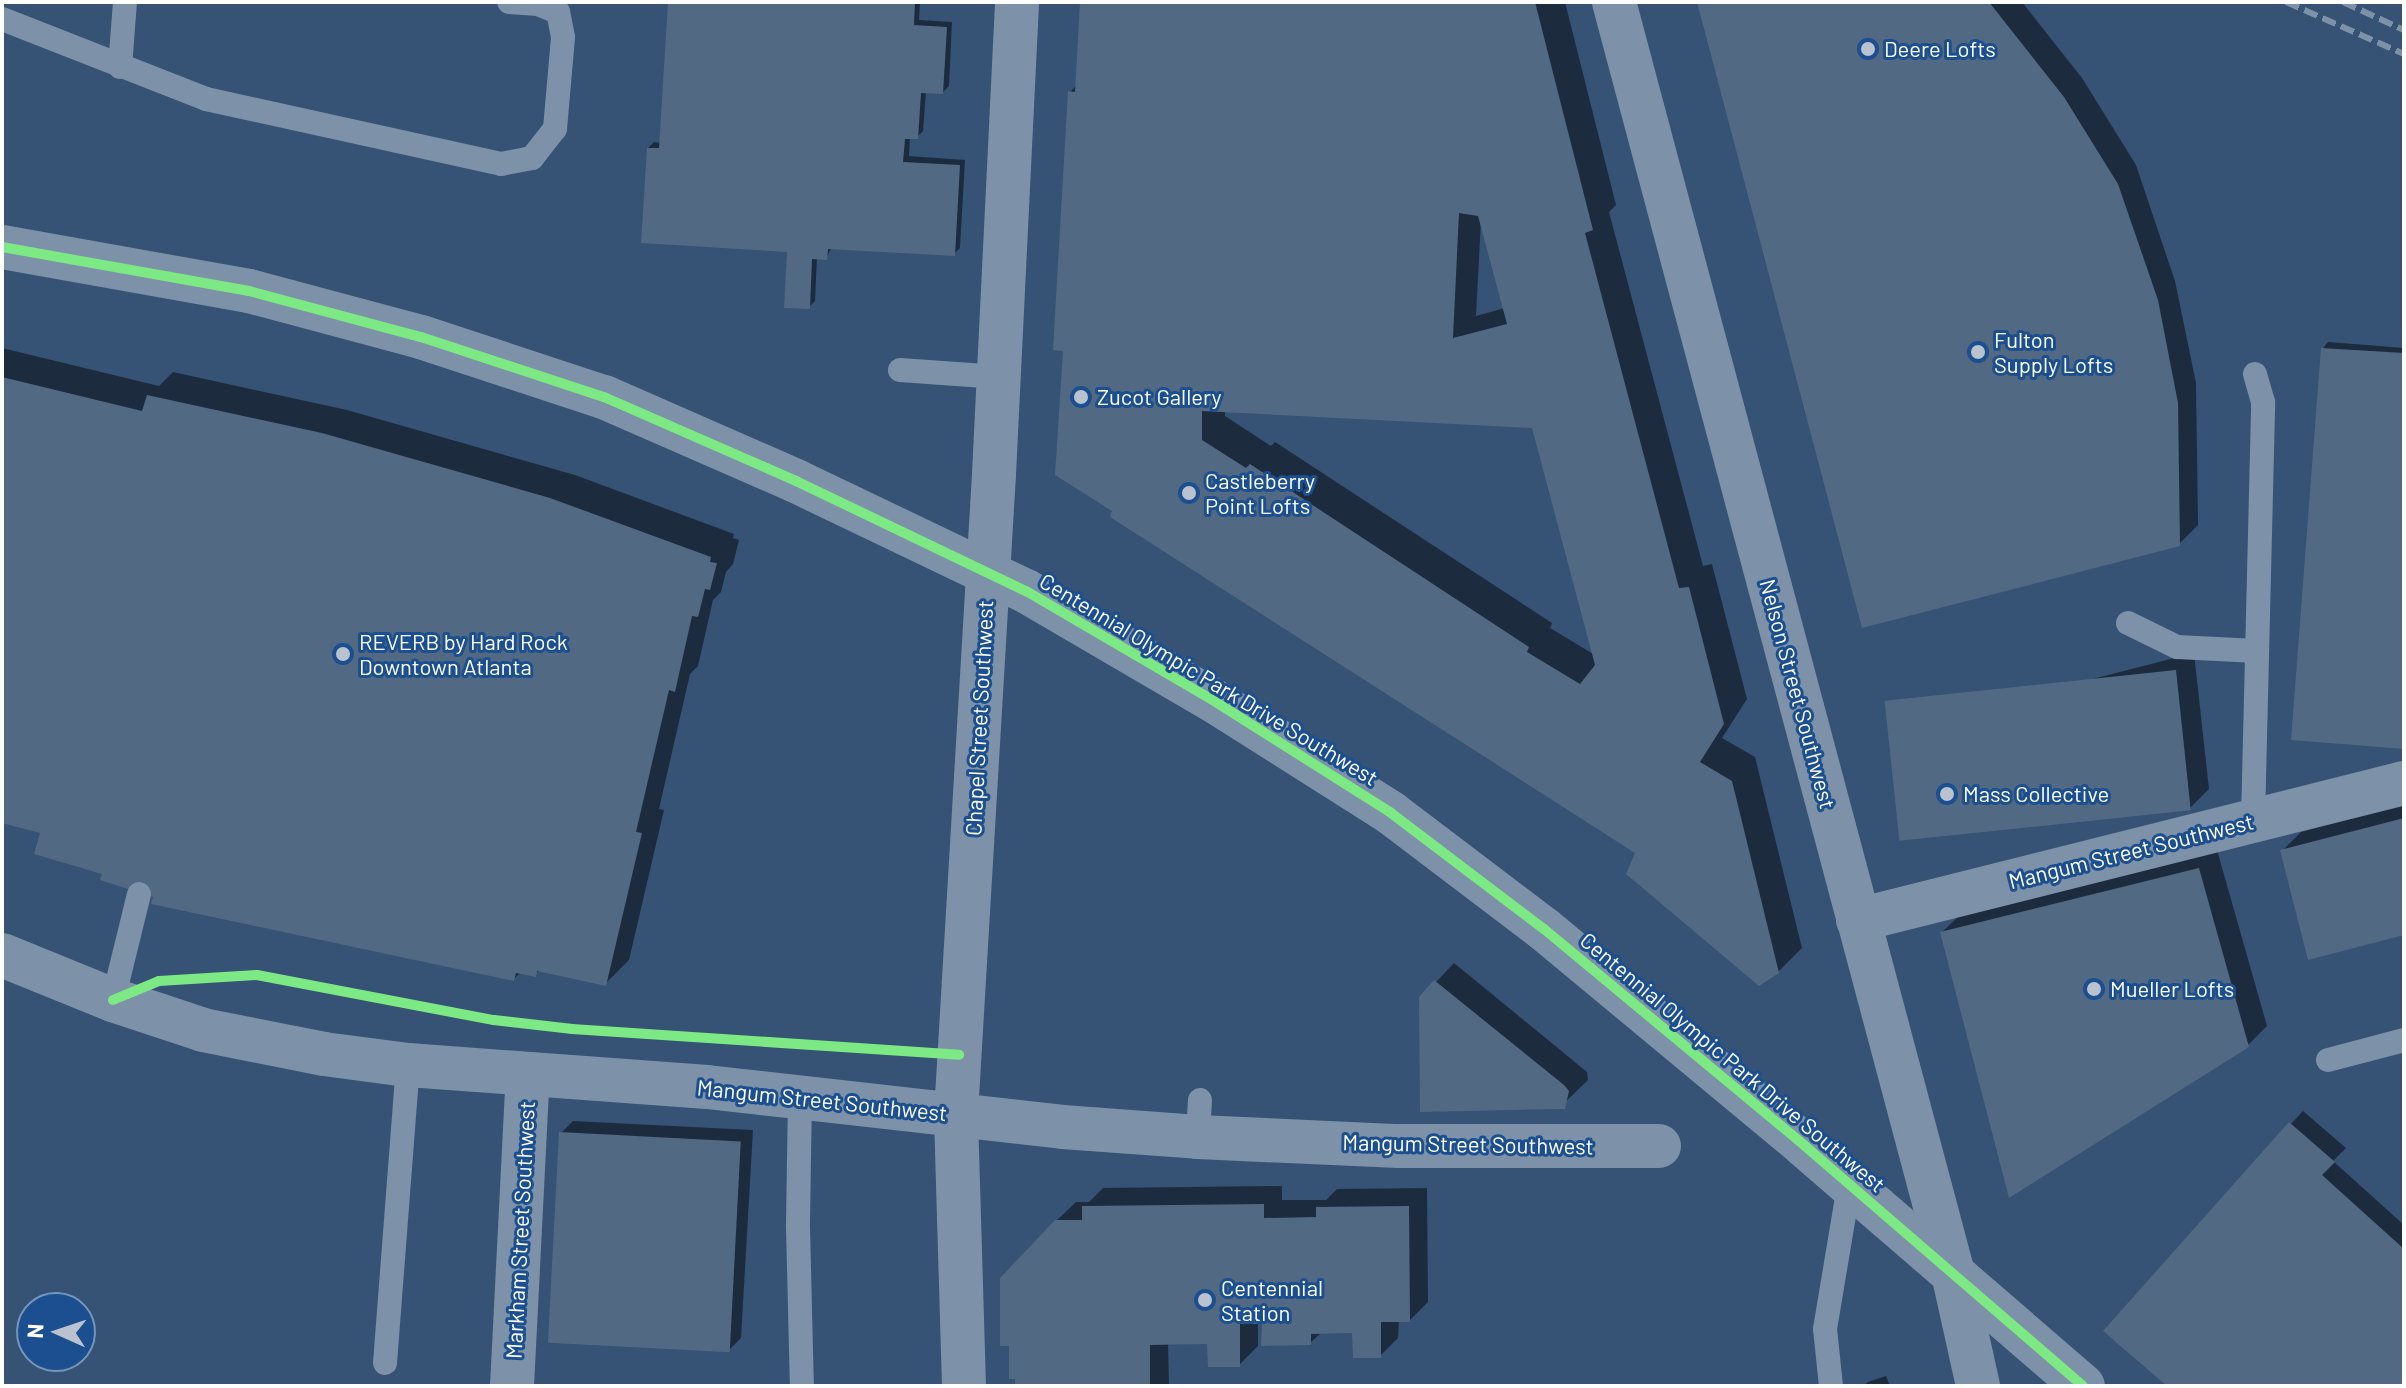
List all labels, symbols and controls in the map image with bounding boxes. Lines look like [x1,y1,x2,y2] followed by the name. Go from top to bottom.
[1884,36,1996,62] place label: Deere Lofts
[1859,40,1877,58] marker: Deere Lofts
[1994,326,2113,378] place label: Fulton Supply Lofts
[1969,343,1987,361] marker: Fulton Supply Lofts
[1097,384,1222,410] place label: Zucot Gallery
[1072,388,1090,406] marker: Zucot Gallery
[1205,467,1315,518] place label: Castleberry Point Lofts
[1180,484,1198,502] marker: Castleberry Point Lofts
[1035,567,1383,791] street label: Centennial Olympic Park Drive Southwest
[1755,576,1841,812] street label: Nelson Street Southwest
[960,599,998,837] street label: Chapel Street Southwest
[359,628,568,680] place label: REVERB by Hard Rock Downtown Atlanta
[334,645,352,663] marker: REVERB by Hard Rock Downtown Atlanta
[1963,781,2109,807] place label: Mass Collective
[1938,785,1956,803] marker: Mass Collective
[2006,808,2256,894] street label: Mangum Street Southwest
[1575,927,1891,1197] street label: Centennial Olympic Park Drive Southwest
[2110,976,2234,1002] place label: Mueller Lofts
[2085,980,2103,998] marker: Mueller Lofts
[696,1074,948,1126] street label: Mangum Street Southwest
[500,1100,540,1360] street label: Markham Street Southwest
[1342,1129,1594,1159] street label: Mangum Street Southwest
[1221,1274,1323,1326] place label: Centennial Station
[1196,1291,1214,1309] marker: Centennial Station
[16,1292,96,1372] north arrow
[21,1323,47,1339] text: N

